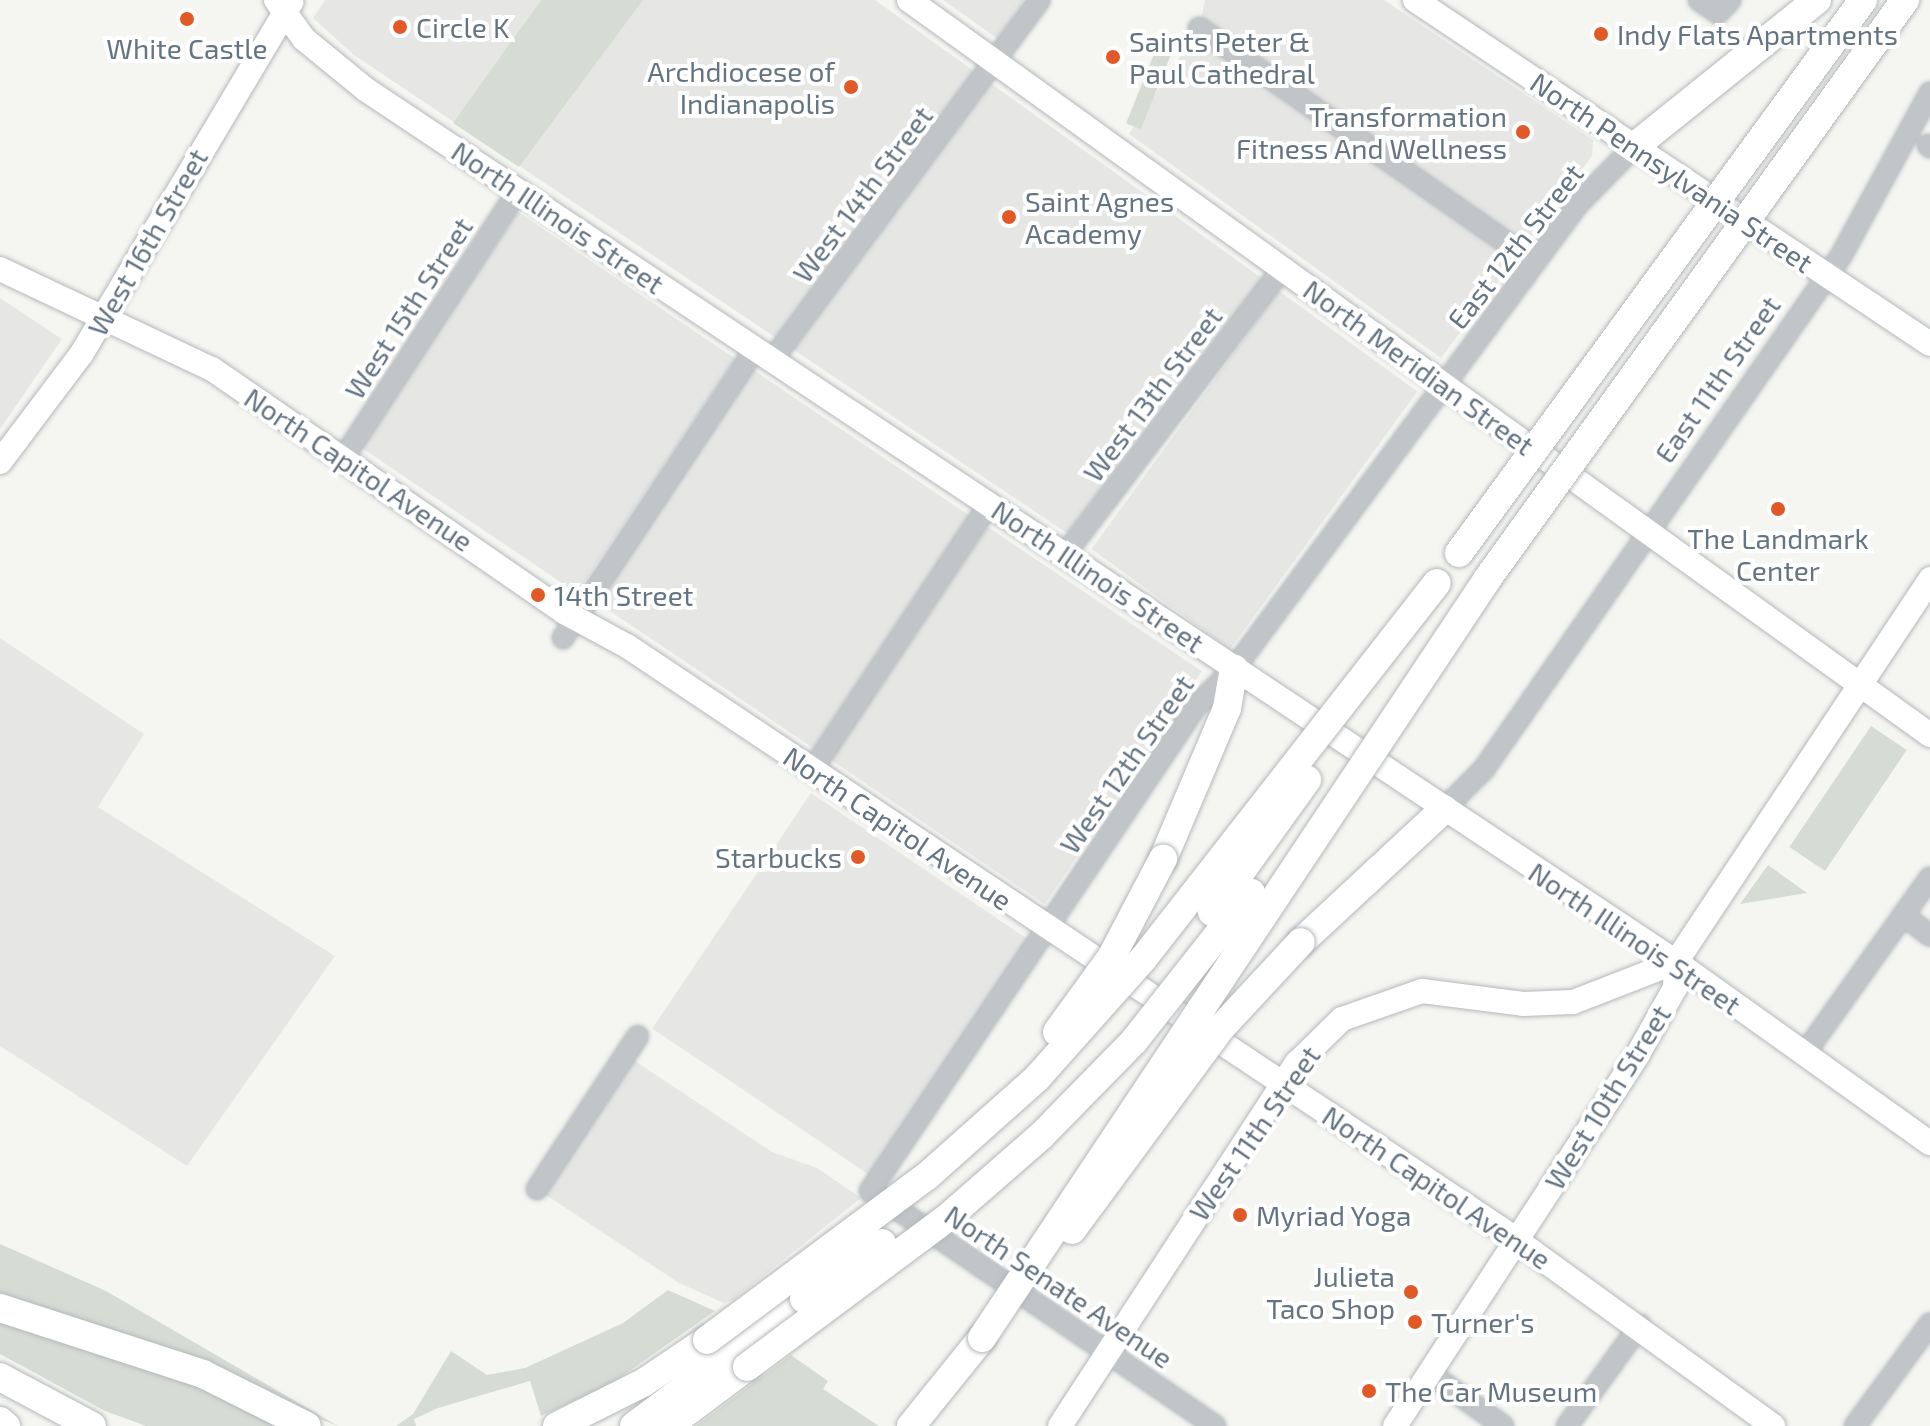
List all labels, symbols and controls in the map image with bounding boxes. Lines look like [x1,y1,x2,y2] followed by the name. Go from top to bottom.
[178,10,196,28] marker: White Castle
[416,10,510,44] place label: Circle K
[1617,17,1899,51] place label: Indy Flats Apartments
[391,18,409,36] marker: Circle K
[1129,24,1316,90] place label: Saints Peter & Paul Cathedral
[1592,25,1610,43] marker: Indy Flats Apartments
[106,31,268,65] place label: White Castle
[1104,48,1122,66] marker: Saints Peter & Paul Cathedral
[647,54,835,120] place label: Archdiocese of Indianapolis
[1524,65,1820,279] street label: North Pennsylvania Street
[842,78,860,96] marker: Archdiocese of Indianapolis
[785,99,939,289] street label: West 14th Street
[1235,99,1507,165] place label: Transformation Fitness And Wellness
[1514,123,1532,141] marker: Transformation Fitness And Wellness
[446,134,670,300] street label: North Illinois Street
[80,143,214,341] street label: West 16th Street
[1440,157,1590,335] street label: East 12th Street
[1025,184,1175,250] place label: Saint Agnes Academy
[1000,208,1018,226] marker: Saint Agnes Academy
[337,211,479,405] street label: West 15th Street
[1297,272,1541,462] street label: North Meridian Street
[1647,289,1787,469] street label: East 11th Street
[1075,300,1229,488] street label: West 13th Street
[238,380,480,558] street label: North Capitol Avenue
[986,493,1210,659] street label: North Illinois Street
[1769,500,1787,518] marker: The Landmark Center
[1687,521,1869,587] place label: The Landmark Center
[554,578,693,612] place label: 14th Street
[529,586,547,604] marker: 14th Street
[1052,668,1200,860] street label: West 12th Street
[777,739,1019,917] street label: North Capitol Avenue
[715,840,842,874] place label: Starbucks
[849,848,867,866] marker: Starbucks
[1523,855,1747,1021] street label: North Illinois Street
[1537,999,1677,1195] street label: West 10th Street
[1181,1039,1327,1227] street label: West 11th Street
[1316,1098,1558,1276] street label: North Capitol Avenue
[938,1197,1180,1375] street label: North Senate Avenue
[1256,1198,1412,1232] place label: Myriad Yoga
[1231,1206,1249,1224] marker: Myriad Yoga
[1266,1259,1395,1325] place label: Julieta Taco Shop
[1402,1283,1420,1301] marker: Julieta Taco Shop
[1431,1305,1535,1339] place label: Turner's
[1406,1313,1424,1331] marker: Turner's
[1385,1374,1598,1408] place label: The Car Museum
[1360,1382,1378,1400] marker: The Car Museum

